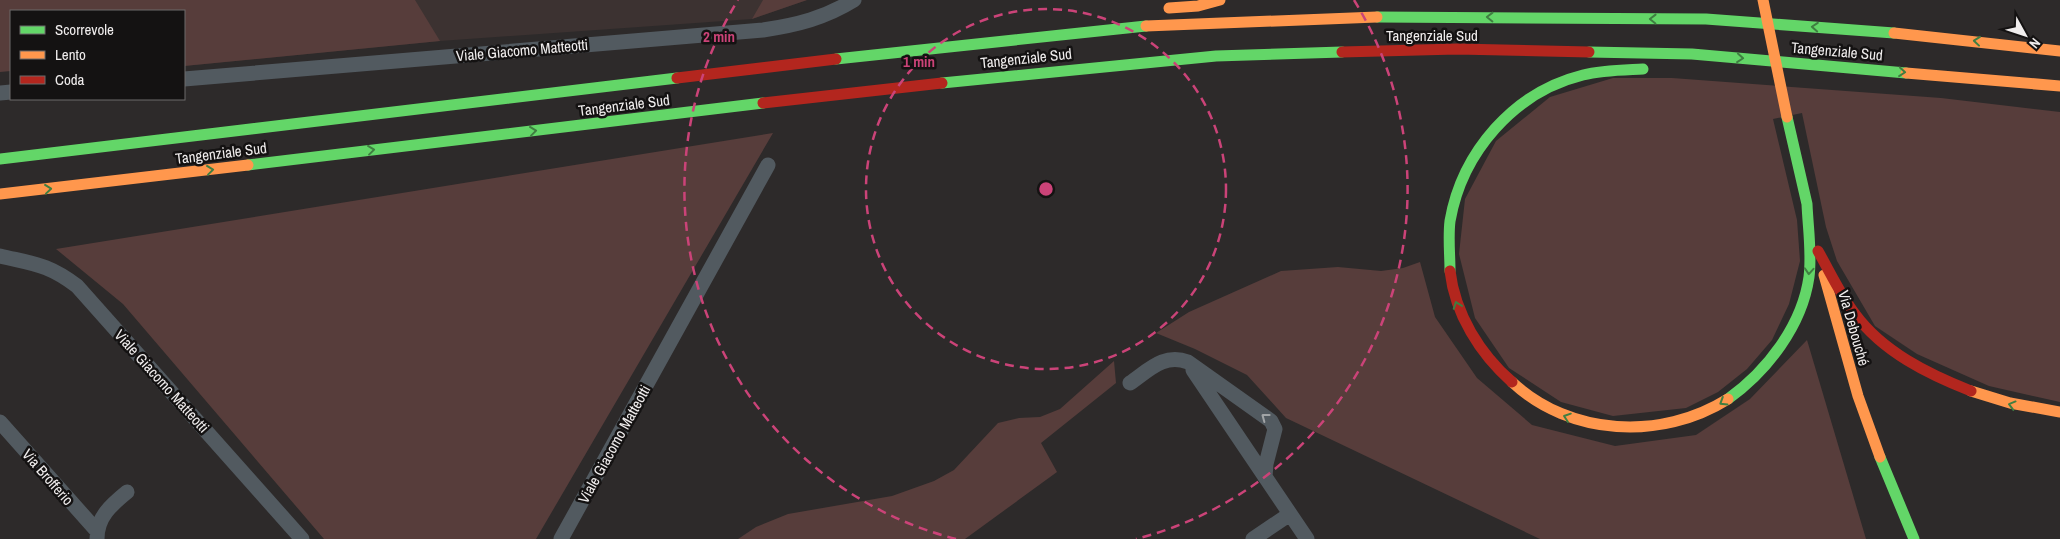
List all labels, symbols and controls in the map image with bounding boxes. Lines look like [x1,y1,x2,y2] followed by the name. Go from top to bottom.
[10,10,185,100] legend
[2000,10,2050,60] north arrow
[1486,11,1494,22] one-way arrow
[1648,13,1656,24] one-way arrow
[55,19,114,40] text: Scorrevole
[1811,21,1819,32] one-way arrow
[1386,25,1478,46] street label: Tangenziale Sud
[703,26,735,47] text: 2 min
[455,34,589,66] street label: Viale Giacomo Matteotti
[2025,34,2045,52] text: N
[1973,36,1981,47] one-way arrow
[1790,37,1884,65] street label: Tangenziale Sud
[979,43,1073,73] street label: Tangenziale Sud
[55,44,86,65] text: Lento
[903,51,935,72] text: 1 min
[1737,52,1745,63] one-way arrow
[1899,66,1907,77] one-way arrow
[55,69,85,90] text: Coda
[577,89,671,121] street label: Tangenziale Sud
[529,126,537,137] one-way arrow
[174,137,268,169] street label: Tangenziale Sud
[367,145,375,156] one-way arrow
[206,165,214,176] one-way arrow
[1037,180,1055,198] centre of rings
[45,184,53,195] one-way arrow
[1804,267,1815,275] one-way arrow
[1833,288,1875,368] street label: Via Debouché
[1453,301,1463,310] one-way arrow
[110,325,214,437] street label: Viale Giacomo Matteotti
[573,381,655,507] street label: Viale Giacomo Matteotti
[1719,395,1728,405] one-way arrow
[2008,401,2017,411] one-way arrow
[1563,413,1572,423] one-way arrow
[1261,414,1271,423] one-way arrow
[18,444,79,510] street label: Via Brofferio

